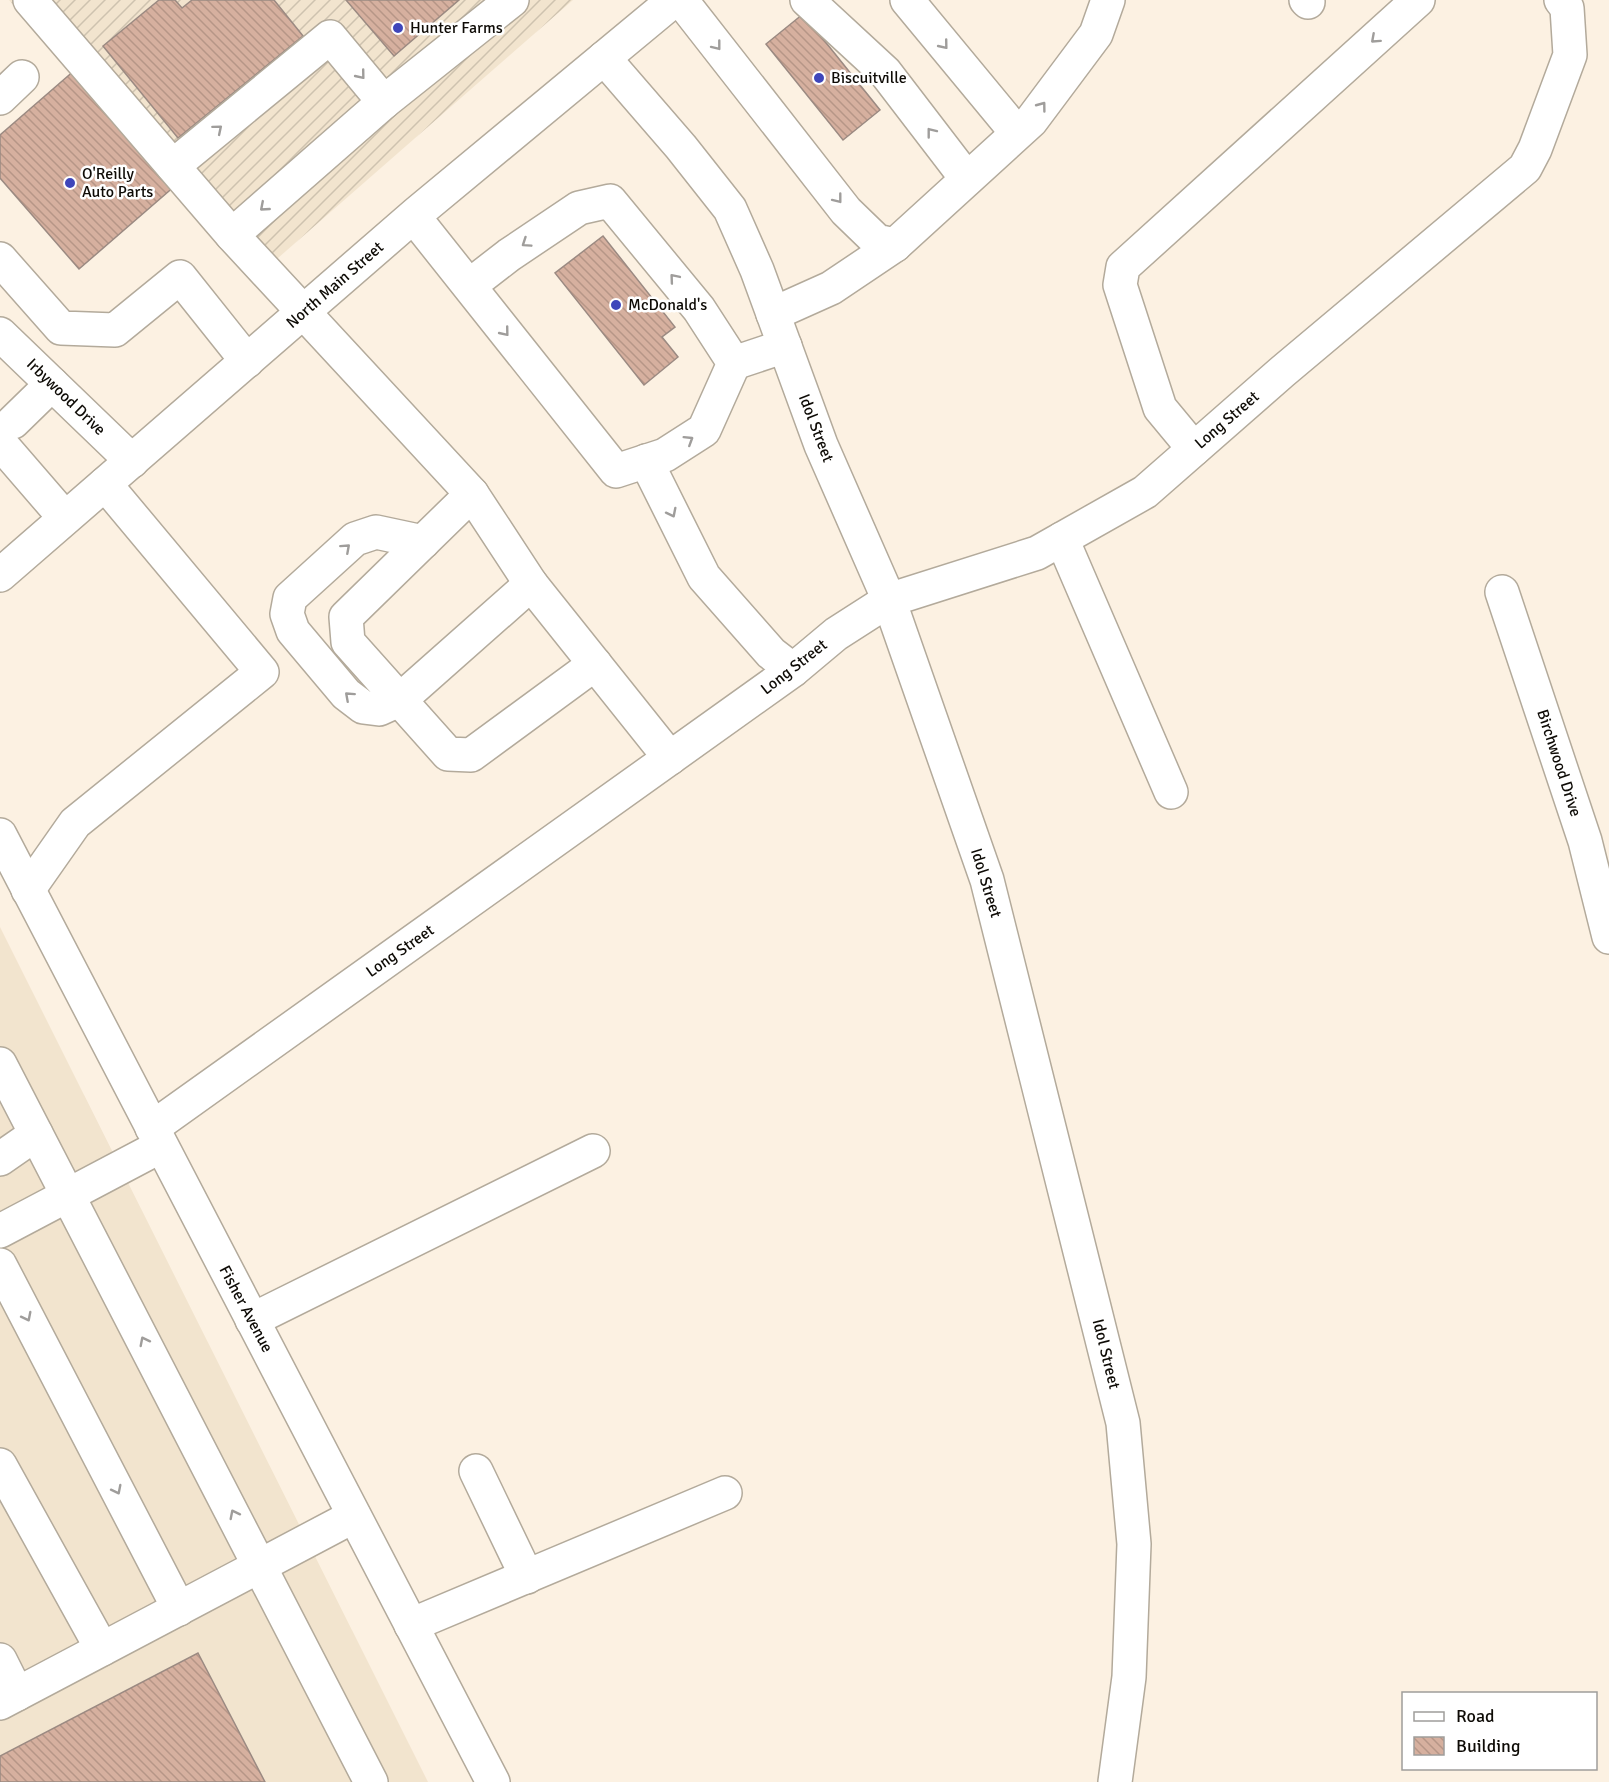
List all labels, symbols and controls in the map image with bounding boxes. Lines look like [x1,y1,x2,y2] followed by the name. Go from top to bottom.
[410,18,503,38] place label: Hunter Farms
[391,21,405,35] marker: Hunter Farms
[1371,32,1382,43] one-way arrow
[937,38,948,49] one-way arrow
[709,39,720,50] one-way arrow
[354,68,365,79] one-way arrow
[831,68,907,88] place label: Biscuitville
[812,71,826,85] marker: Biscuitville
[1035,102,1046,113] one-way arrow
[211,125,222,136] one-way arrow
[928,128,939,139] one-way arrow
[82,164,153,202] place label: O'Reilly Auto Parts
[63,176,77,190] marker: O'Reilly Auto Parts
[830,193,841,204] one-way arrow
[260,200,271,211] one-way arrow
[522,236,533,247] one-way arrow
[282,237,388,333] street label: North Main Street
[670,274,681,285] one-way arrow
[628,295,707,315] place label: McDonald's
[609,298,623,312] marker: McDonald's
[498,325,509,336] one-way arrow
[22,354,110,440] street label: Irbywood Drive
[1191,386,1264,453] street label: Long Street
[794,391,838,465] street label: Idol Street
[683,436,694,447] one-way arrow
[664,507,676,518] one-way arrow
[339,544,350,555] one-way arrow
[757,635,831,699] street label: Long Street
[345,692,356,703] one-way arrow
[1532,707,1586,819] street label: Birchwood Drive
[966,846,1006,920] street label: Idol Street
[362,920,438,982] street label: Long Street
[215,1262,277,1356] street label: Fisher Avenue
[20,1311,31,1322] one-way arrow
[1088,1317,1124,1391] street label: Idol Street
[139,1336,151,1347] one-way arrow
[110,1484,121,1495] one-way arrow
[229,1509,241,1520] one-way arrow
[1402,1692,1597,1770] legend
[1456,1705,1495,1727] text: Road
[1456,1735,1520,1757] text: Building

